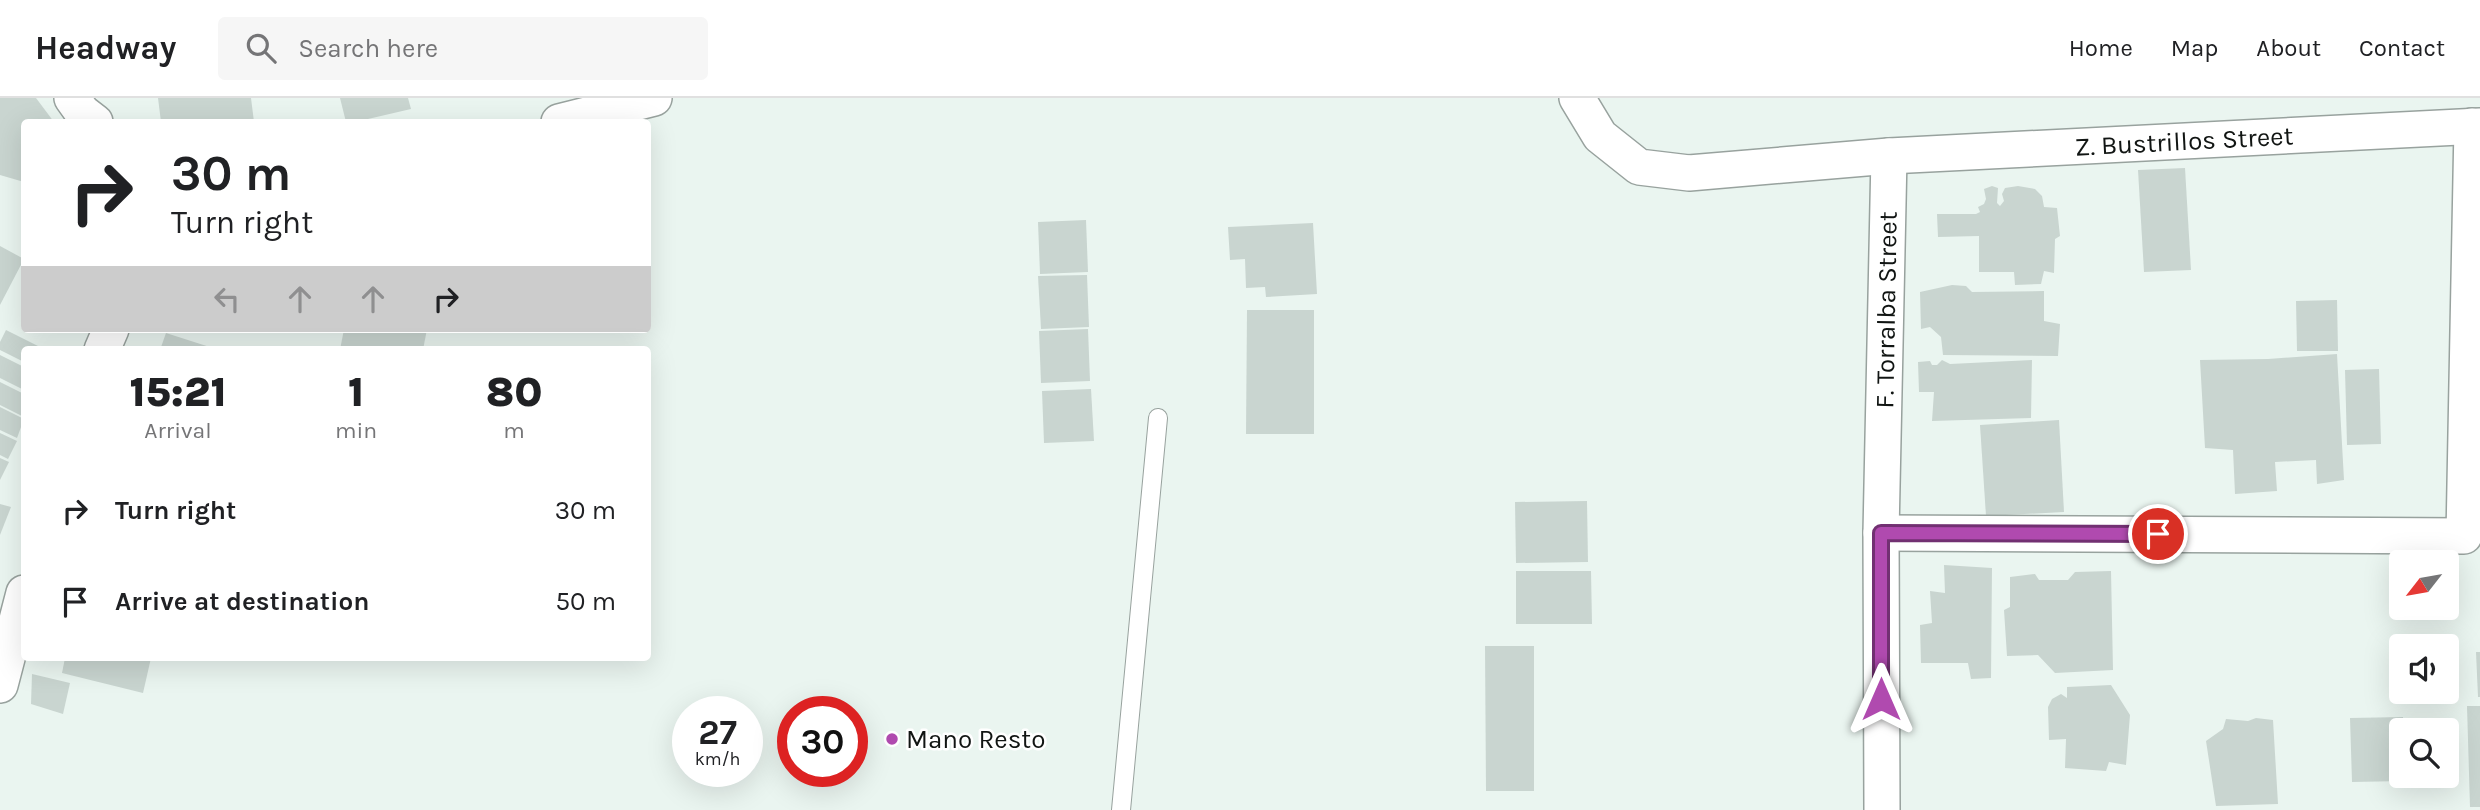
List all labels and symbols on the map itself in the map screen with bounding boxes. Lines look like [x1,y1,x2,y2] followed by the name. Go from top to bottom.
[2074,120,2294,163] street label: Z. Bustrillos Street
[1869,211,1904,409] street label: F. Torralba Street
[2128,504,2188,564] pin
[2389,550,2459,620] north arrow
[1844,662,1918,736] position arrow
[777,696,868,787] speed limit sign: 30
[906,724,1045,755] place label: Mano Resto
[884,731,900,747] marker: Mano Resto

